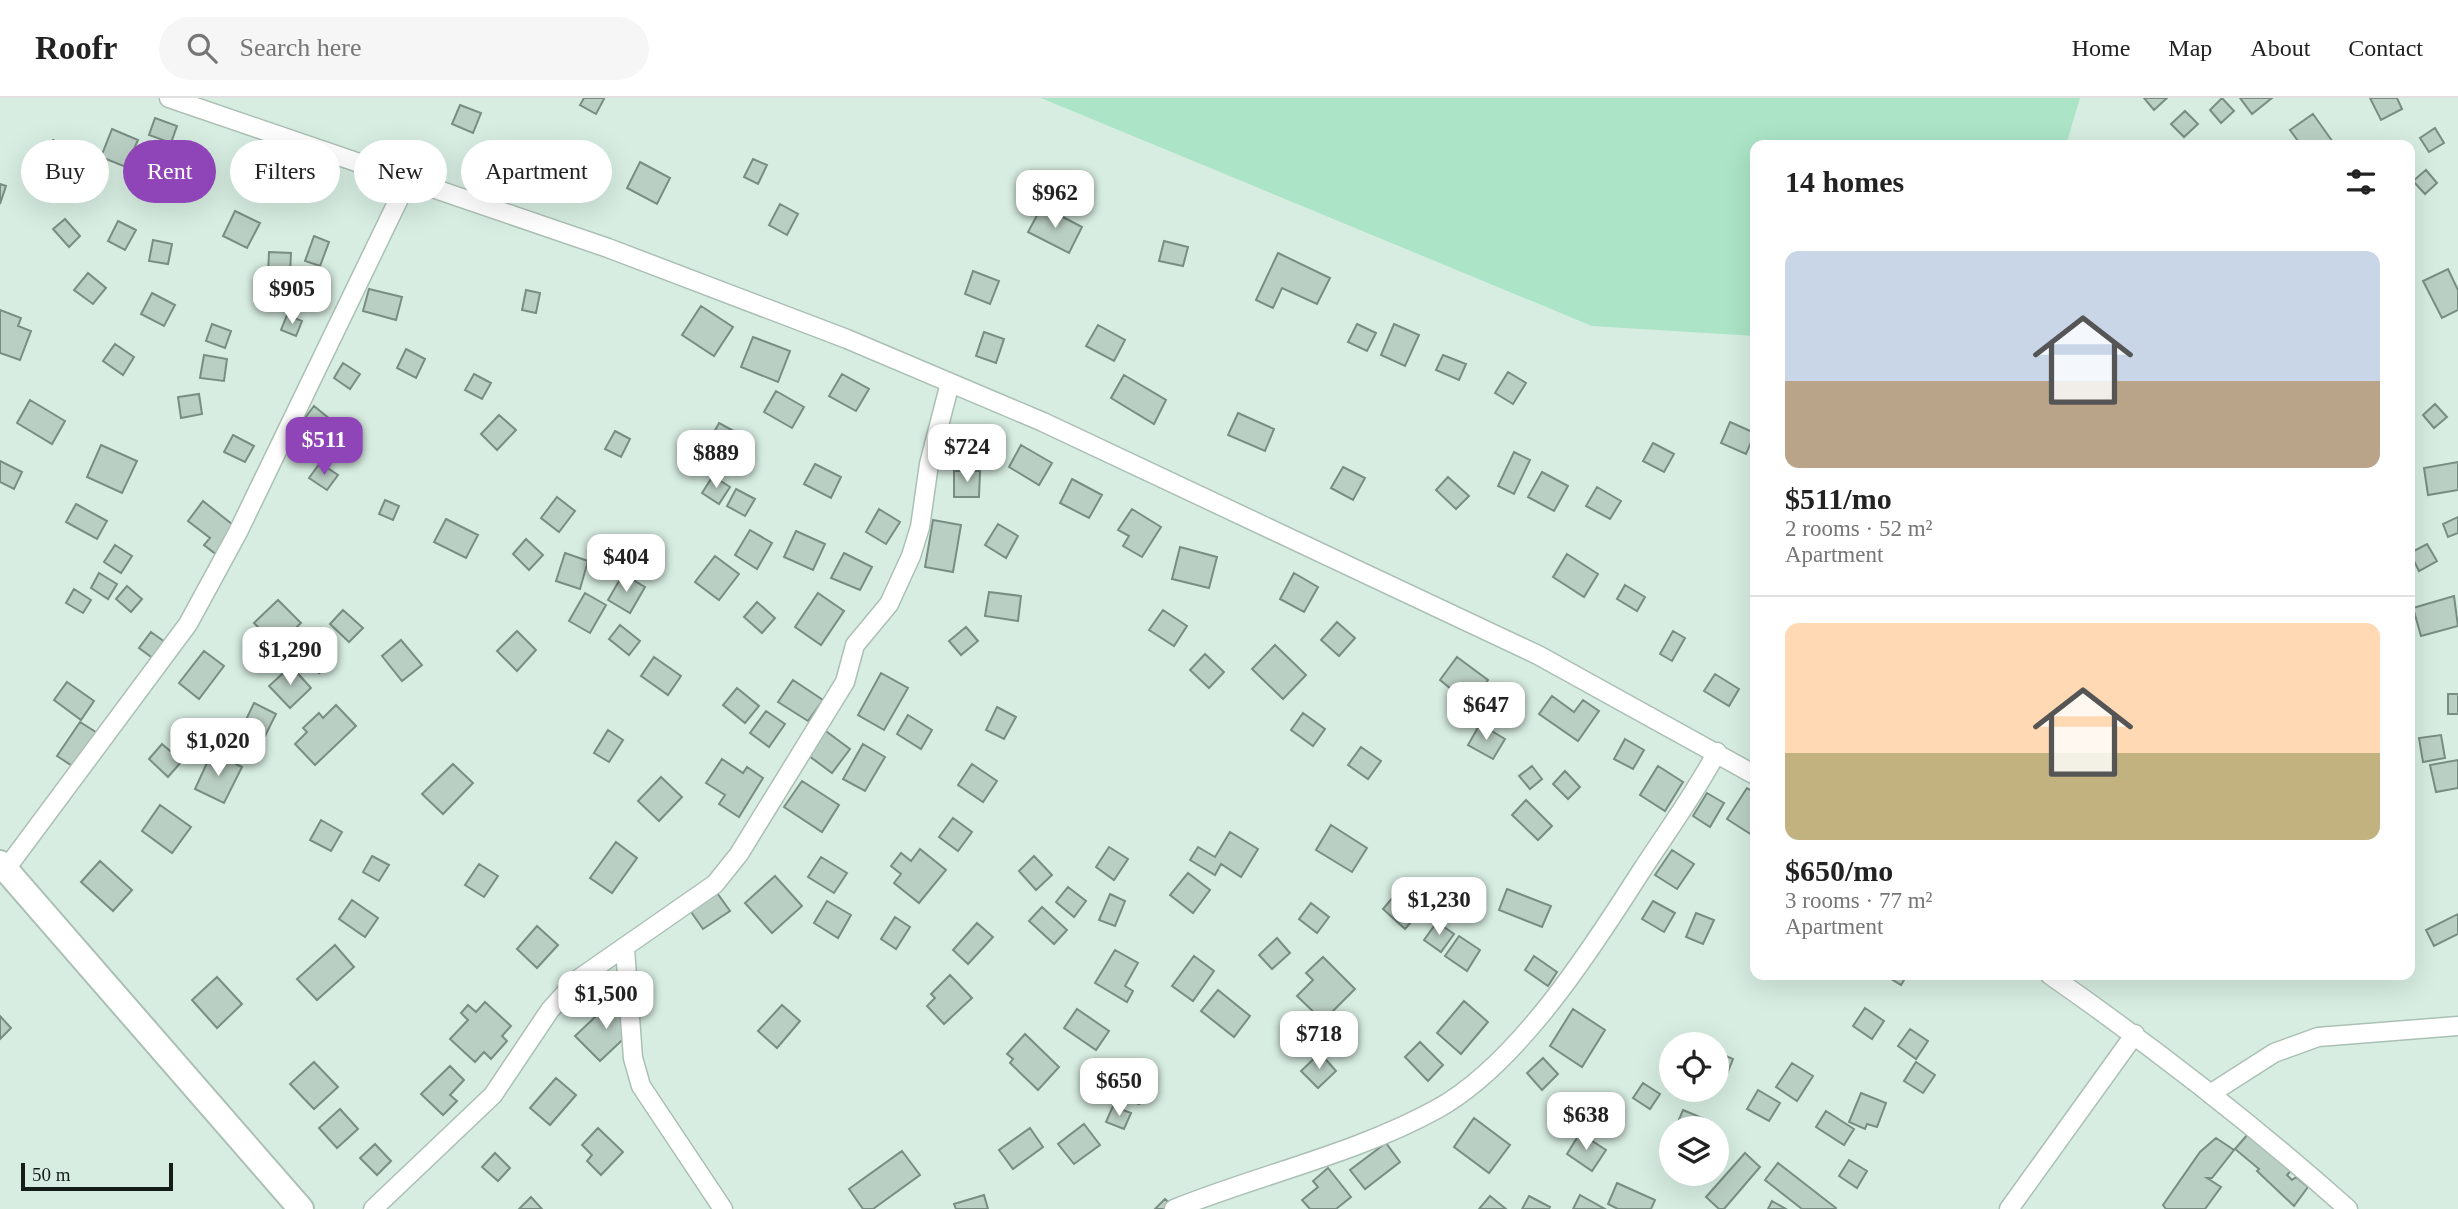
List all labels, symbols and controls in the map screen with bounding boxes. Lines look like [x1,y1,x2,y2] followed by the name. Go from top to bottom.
[159,17,649,80] search box
[183,29,221,67] icon: search
[35,30,117,66] text: Roofr
[239,33,361,62] text: Search here
[2072,35,2130,61] text: Home
[2168,35,2212,61] text: Map
[2250,35,2310,61] text: About
[2348,35,2423,61] text: Contact
[21,140,109,203] chip: Buy
[123,140,216,203] chip: Rent
[230,140,340,203] chip: Filters
[354,140,447,203] chip: New
[461,140,612,203] chip: Apartment
[2342,163,2380,201] icon: filters
[1785,165,1904,198] text: 14 homes
[1014,170,1096,230] pin: $962
[1032,180,1078,205] text: $962
[251,266,333,326] pin: $905
[269,276,315,301] text: $905
[2020,297,2146,423] icon: home
[283,418,365,477] pin: $511
[926,424,1008,484] pin: $724
[302,427,346,452] text: $511
[675,430,757,490] pin: $889
[944,434,990,459] text: $724
[693,440,739,465] text: $889
[1785,482,1892,515] text: $511/mo
[1785,516,1932,541] text: 2 rooms · 52 m²
[585,534,667,594] pin: $404
[1785,542,1883,567] text: Apartment
[603,544,649,569] text: $404
[233,628,347,687] pin: $1,290
[258,637,322,662] text: $1,290
[2020,669,2146,795] icon: home
[1445,682,1527,742] pin: $647
[1463,692,1509,717] text: $647
[161,718,275,778] pin: $1,020
[186,728,250,753] text: $1,020
[1785,854,1893,887] text: $650/mo
[1382,878,1496,937] pin: $1,230
[1407,887,1471,912] text: $1,230
[1785,888,1932,913] text: 3 rooms · 77 m²
[1785,914,1883,939] text: Apartment
[549,972,663,1031] pin: $1,500
[574,981,638,1006] text: $1,500
[1278,1012,1360,1071] pin: $718
[1296,1021,1342,1046] text: $718
[1659,1032,1729,1186] map controls
[1659,1032,1729,1102] button: locate
[1078,1058,1160,1118] pin: $650
[1096,1068,1142,1093] text: $650
[1545,1093,1627,1152] pin: $638
[1563,1102,1609,1127] text: $638
[1659,1116,1729,1186] button: layers
[21,1160,173,1192] scale bar
[32,1164,71,1185] text: 50 m

